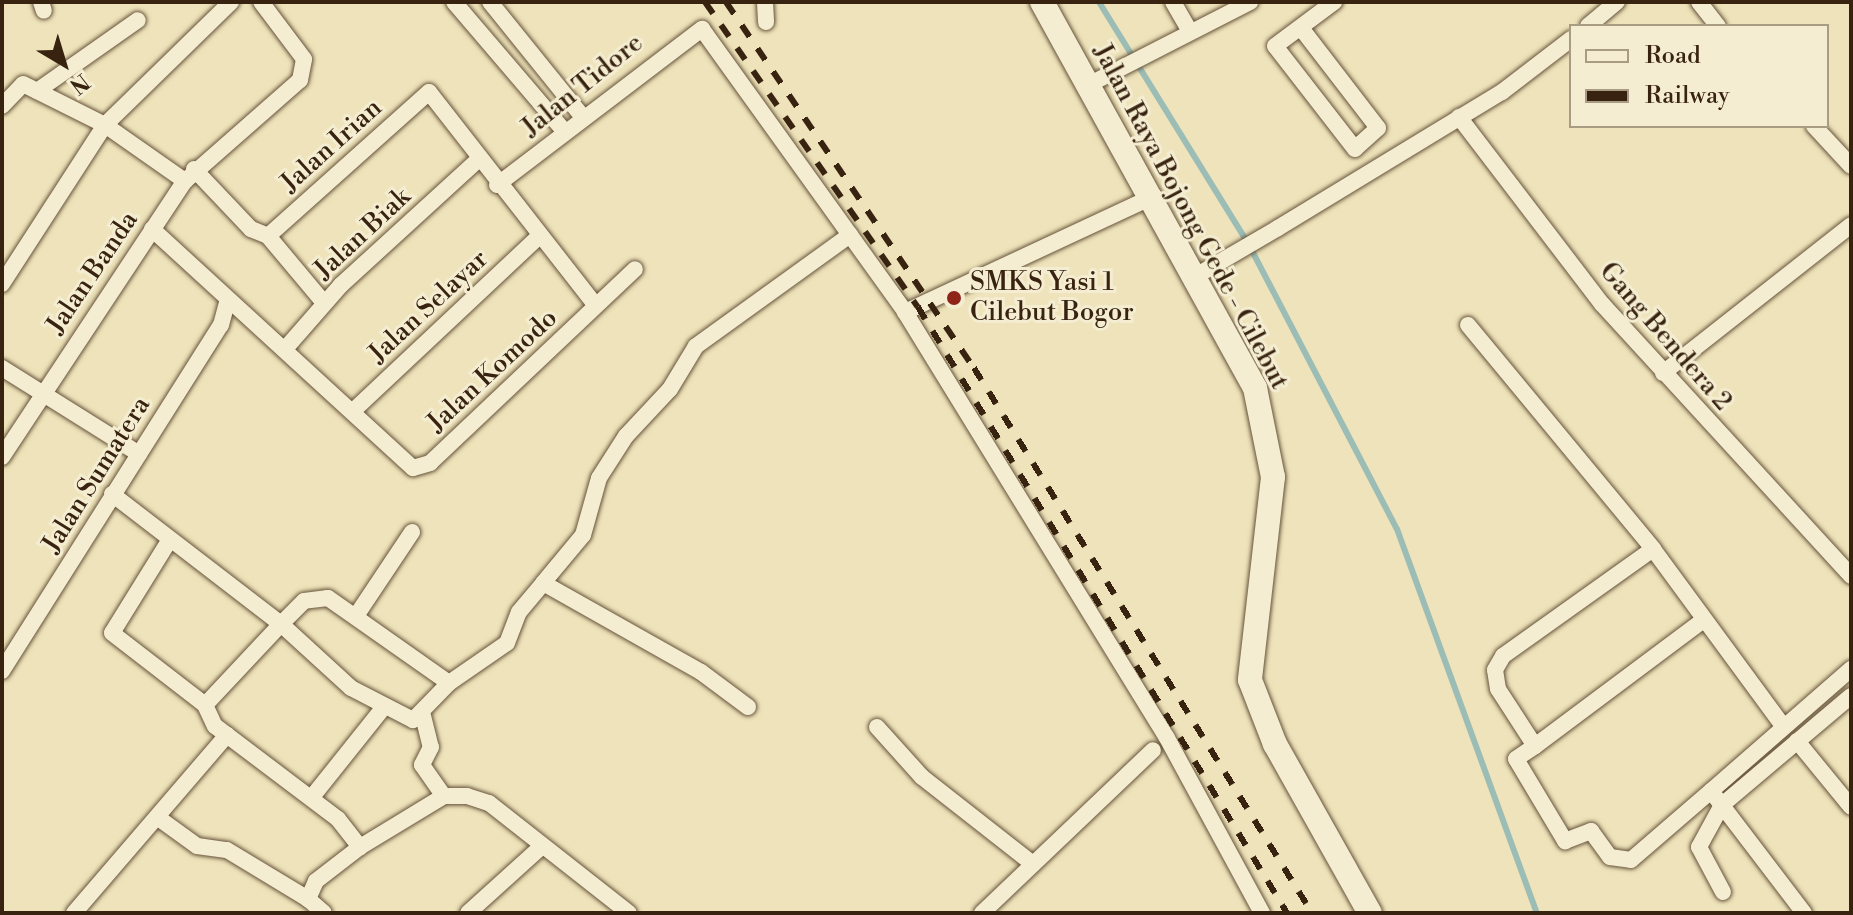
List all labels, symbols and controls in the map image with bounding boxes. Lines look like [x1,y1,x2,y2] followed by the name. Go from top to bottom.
[24,24,104,104] north arrow
[1569,24,1829,128] legend
[516,28,650,144] street label: Jalan Tidore
[1086,39,1294,395] street label: Jalan Raya Bojong Gede - Cilebut
[1645,41,1701,71] text: Road
[64,67,94,99] text: N
[1645,81,1730,111] text: Railway
[275,93,389,199] street label: Jalan Irian
[309,182,417,286] street label: Jalan Biak
[41,206,145,340] street label: Jalan Banda
[363,244,495,370] street label: Jalan Selayar
[1592,257,1738,417] street label: Gang Bendera 2
[970,267,1134,328] place label: SMKS Yasi 1 Cilebut Bogor
[945,289,963,307] marker: SMKS Yasi 1 Cilebut Bogor
[422,303,564,439] street label: Jalan Komodo
[37,391,157,559] street label: Jalan Sumatera

